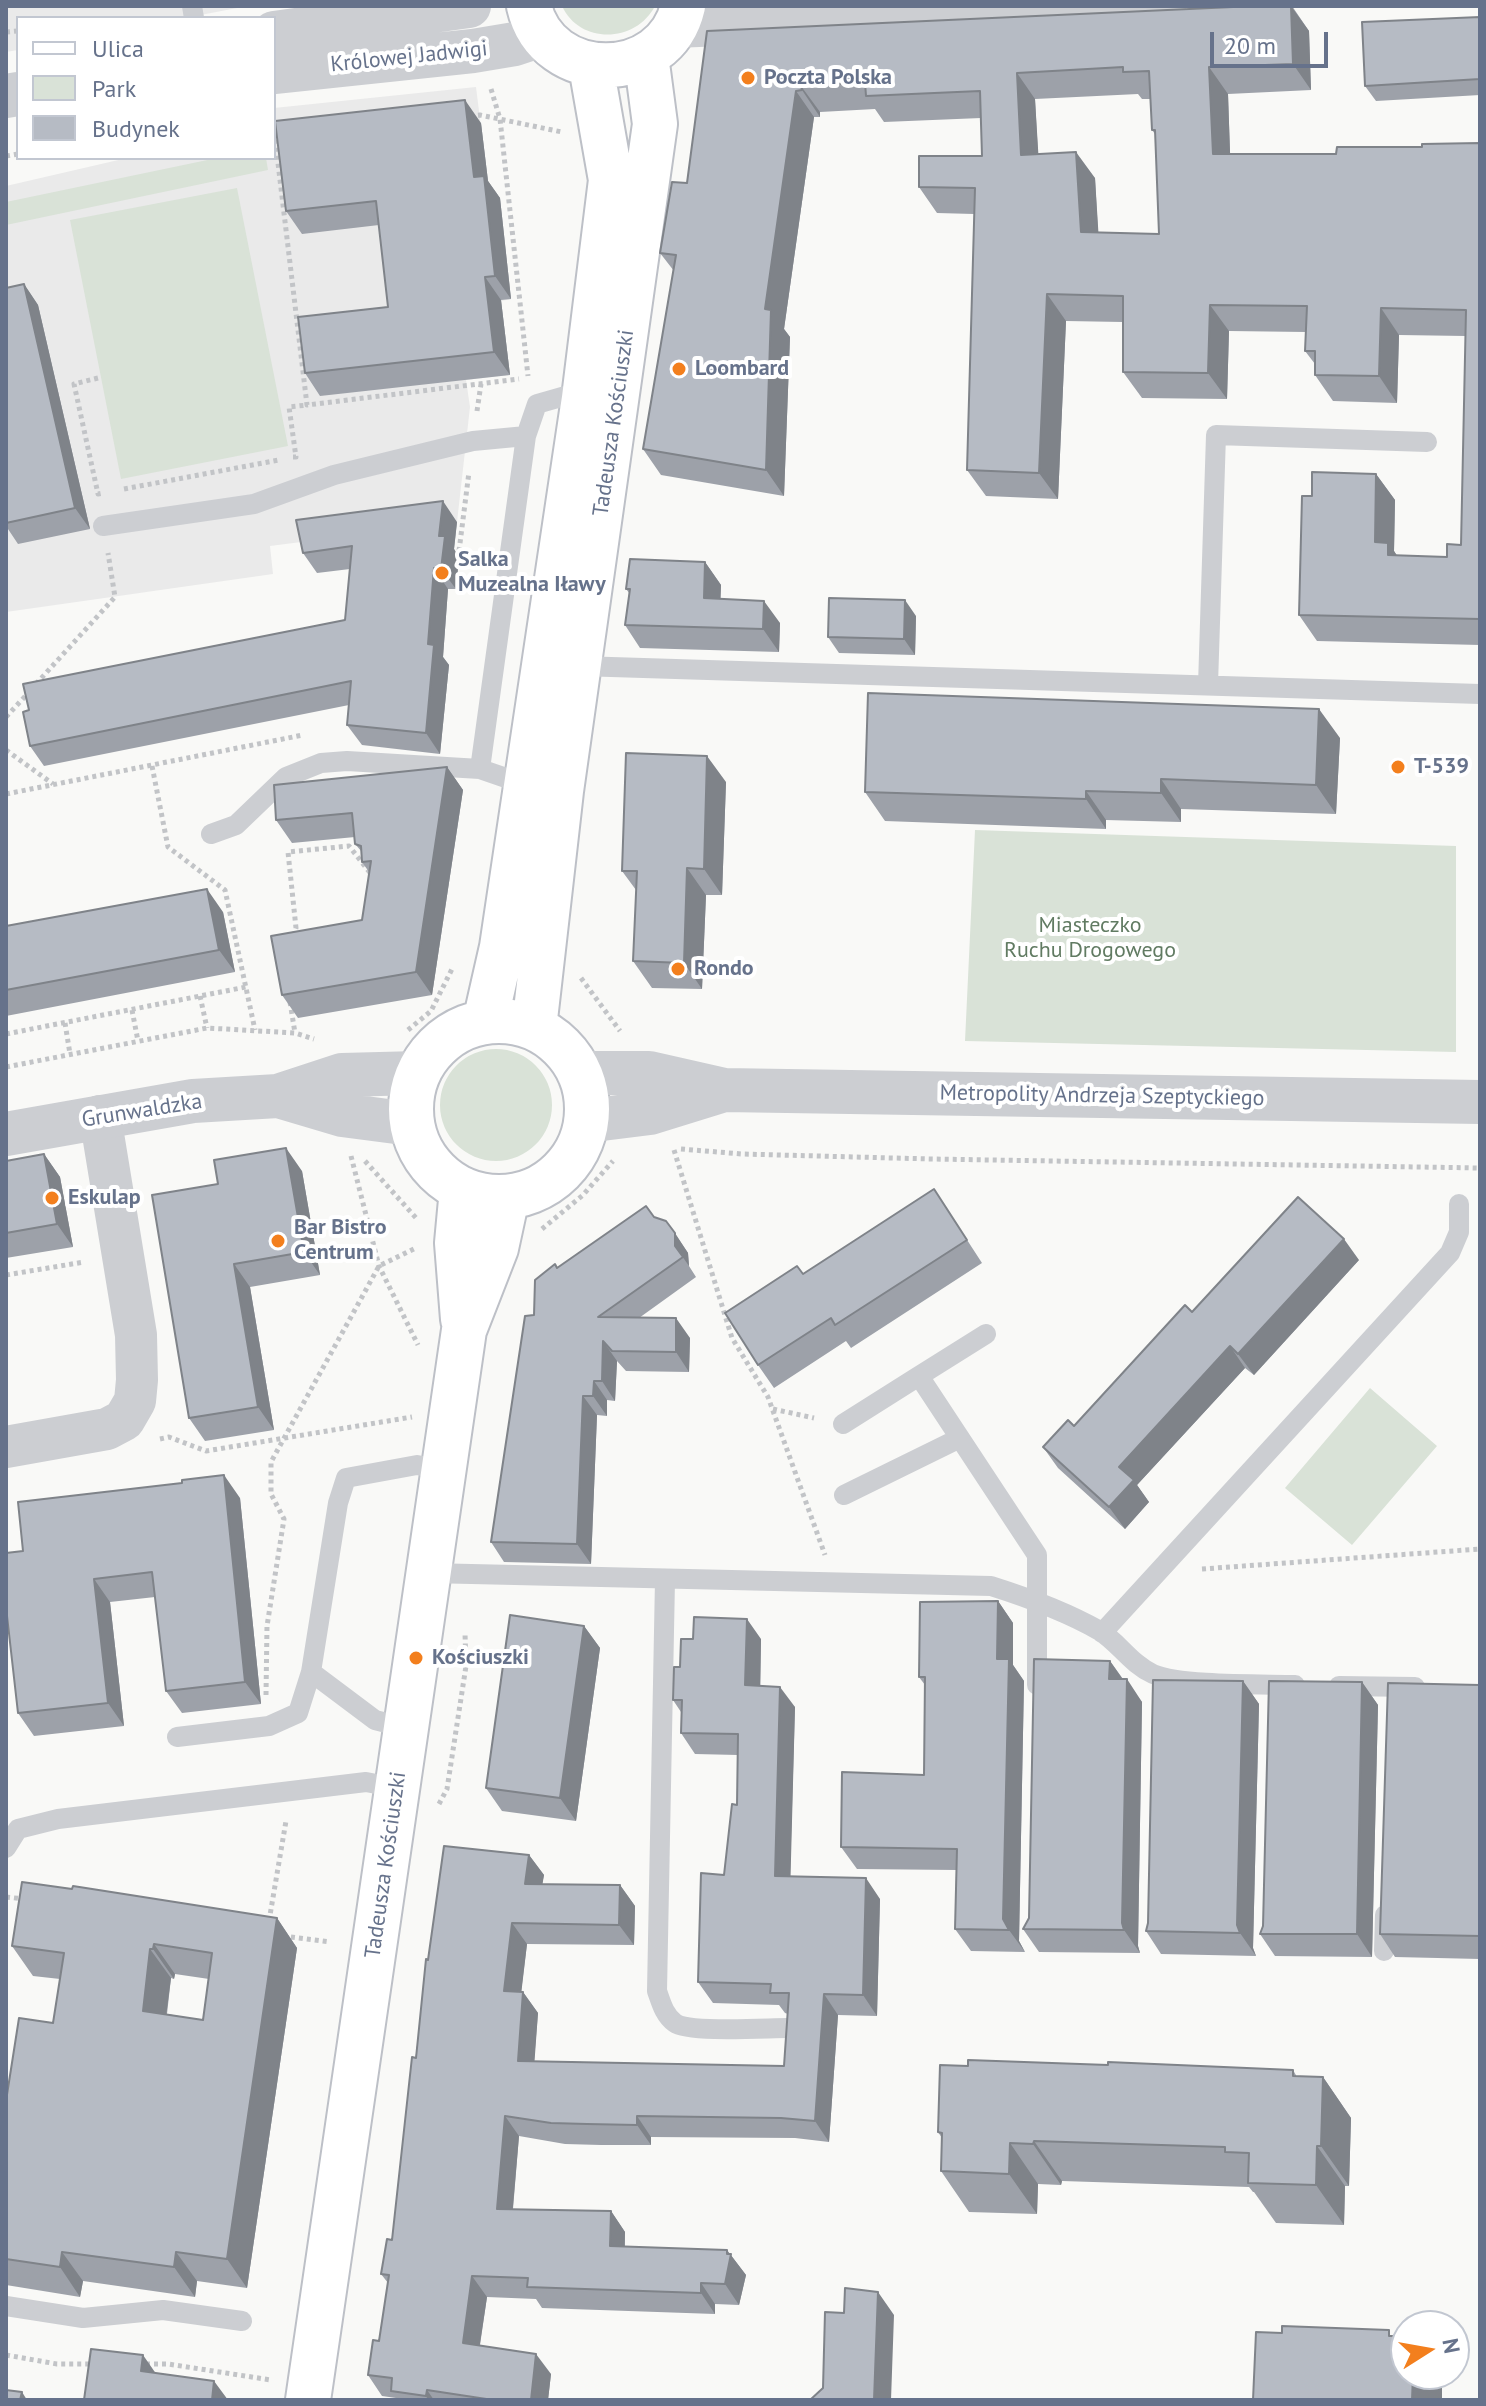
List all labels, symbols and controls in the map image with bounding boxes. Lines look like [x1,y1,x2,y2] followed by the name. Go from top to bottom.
[16,16,276,160] legend
[1214,16,1332,66] scale bar
[1224,30,1276,61] text: 20 m
[92,33,144,64] text: Ulica
[329,36,489,78] street label: Królowej Jadwigi
[764,65,892,91] place label: Poczta Polska
[739,69,757,87] marker: Poczta Polska
[92,73,136,104] text: Park
[92,113,180,144] text: Budynek
[588,328,640,518] street label: Tadeusza Kościuszki
[695,356,789,382] place label: Loombard
[670,360,688,378] marker: Loombard
[458,547,606,598] place label: Salka Muzealna Iławy
[433,564,451,582] marker: Salka Muzealna Iławy
[1414,754,1469,780] place label: T-539
[1389,758,1407,776] marker: T-539
[1004,913,1176,964] park label: Miasteczko Ruchu Drogowego
[694,956,754,982] place label: Rondo
[669,960,687,978] marker: Rondo
[939,1080,1265,1112] street label: Metropolity Andrzeja Szeptyckiego
[80,1088,204,1134] street label: Grunwaldzka
[68,1185,141,1211] place label: Eskulap
[43,1189,61,1207] marker: Eskulap
[294,1215,387,1266] place label: Bar Bistro Centrum
[269,1232,287,1250] marker: Bar Bistro Centrum
[432,1645,529,1671] place label: Kościuszki
[407,1649,425,1667] marker: Kościuszki
[360,1770,412,1960] street label: Tadeusza Kościuszki
[1390,2310,1470,2390] north arrow
[1436,2336,1467,2356] text: N

